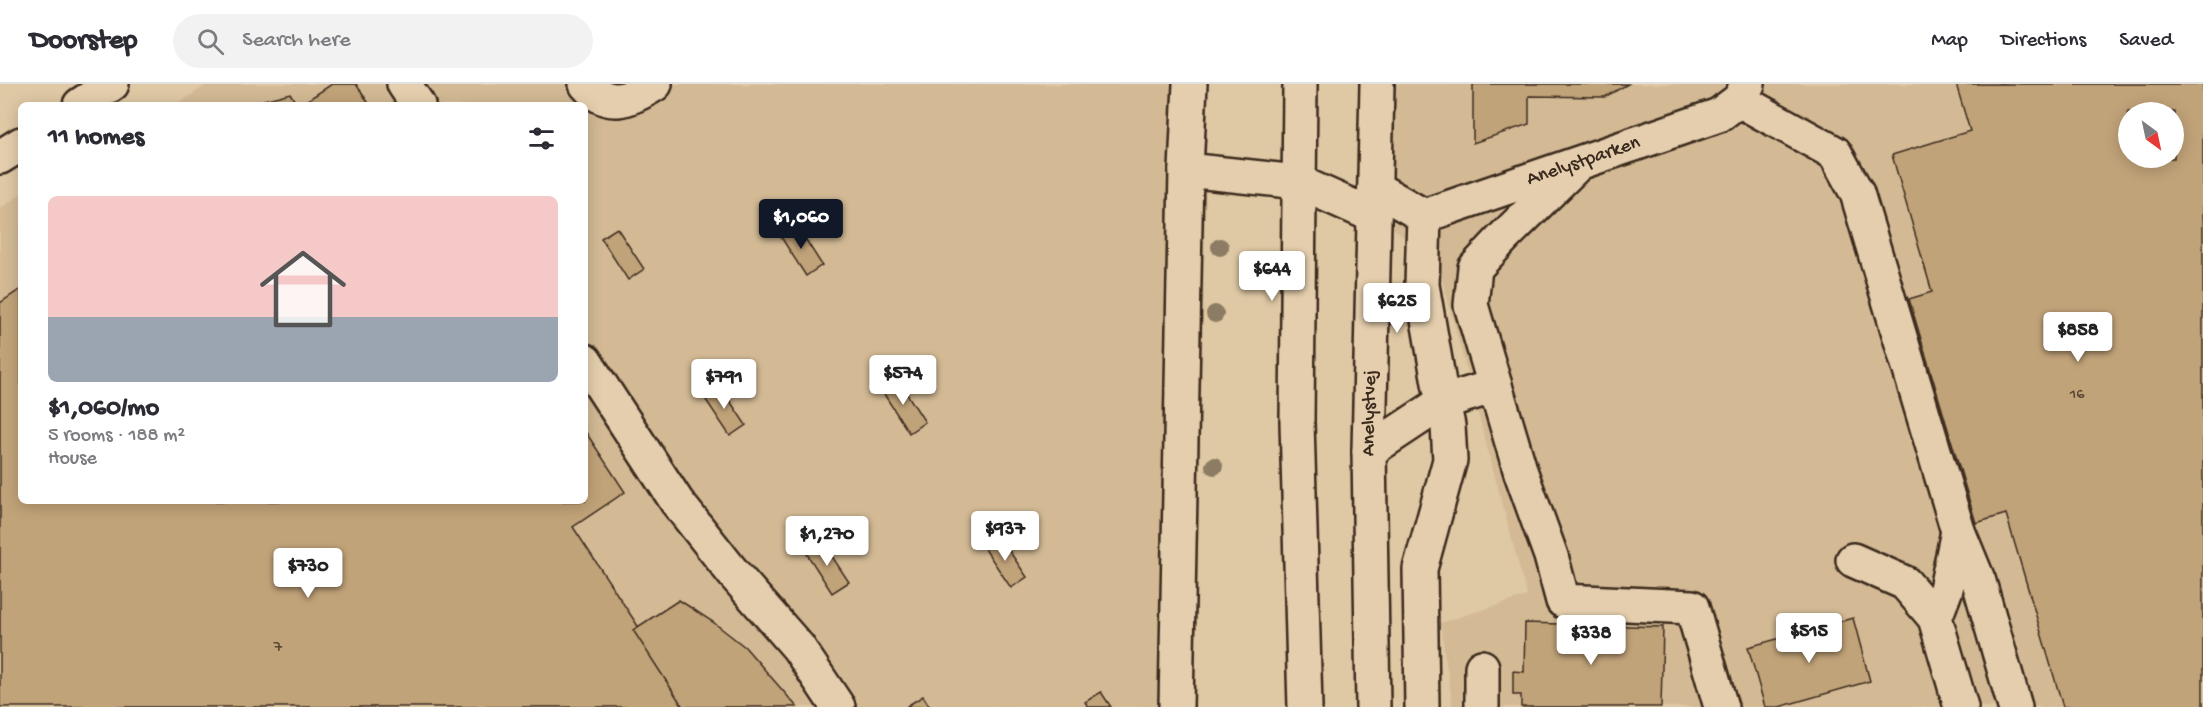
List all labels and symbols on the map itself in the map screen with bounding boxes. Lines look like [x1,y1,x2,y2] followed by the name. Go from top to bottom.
[2118,102,2184,168] north arrow
[1524,131,1644,191] street label: Anelystparken
[752,199,850,250] pin: $1,060
[1236,251,1308,302] pin: $644
[1361,283,1433,334] pin: $625
[2042,312,2114,363] pin: $858
[867,355,939,406] pin: $574
[688,359,760,410] pin: $791
[1357,370,1382,456] street label: Anelystvej
[2069,386,2085,405] house number: 16
[969,511,1041,562] pin: $937
[778,516,876,567] pin: $1,270
[272,548,344,599] pin: $730
[1773,613,1845,664] pin: $515
[1555,615,1627,666] pin: $338
[273,639,283,658] house number: 7

